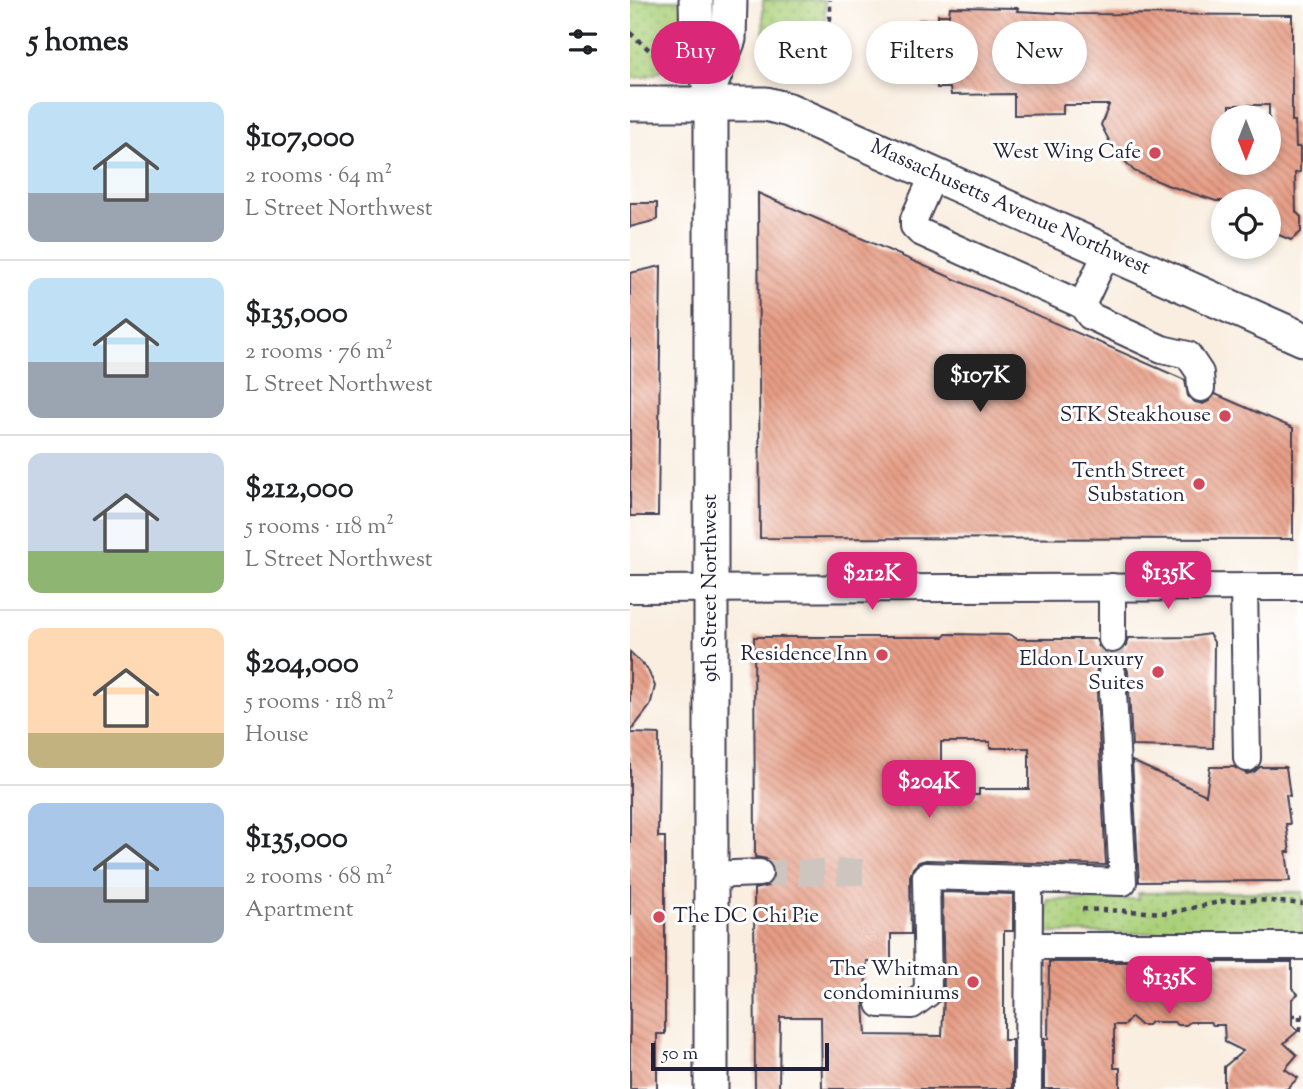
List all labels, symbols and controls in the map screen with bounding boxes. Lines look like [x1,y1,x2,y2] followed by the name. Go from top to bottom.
[28,21,129,64] text: 5 homes
[651,21,740,84] chip: Buy
[754,21,852,84] chip: Rent
[866,21,978,84] chip: Filters
[992,21,1087,84] chip: New
[564,23,602,61] icon: filters
[1211,105,1281,175] north arrow
[1211,105,1281,259] map controls
[245,117,355,160] text: $107,000
[84,130,168,214] icon: home
[865,133,1155,283] street label: Massachusetts Avenue Northwest
[992,138,1141,168] place label: West Wing Cafe
[1147,145,1163,161] marker: West Wing Cafe
[245,160,392,193] text: 2 rooms · 64 m²
[1211,189,1281,259] button: locate
[245,193,433,226] text: L Street Northwest
[245,293,348,336] text: $135,000
[84,306,168,390] icon: home
[245,336,393,369] text: 2 rooms · 76 m²
[931,354,1029,414] pin: $107K
[950,360,1010,393] text: $107K
[245,369,433,402] text: L Street Northwest
[1060,401,1211,431] place label: STK Steakhouse
[1217,408,1233,424] marker: STK Steakhouse
[1072,457,1185,511] place label: Tenth Street Substation
[245,468,354,511] text: $212,000
[1191,476,1207,492] marker: Tenth Street Substation
[84,481,168,565] icon: home
[696,494,726,682] street label: 9th Street Northwest
[245,511,394,544] text: 5 rooms · 118 m²
[245,544,433,577] text: L Street Northwest
[823,552,921,612] pin: $212K
[1119,552,1217,611] pin: $135K
[1141,557,1195,590] text: $135K
[843,558,901,591] text: $212K
[741,640,868,670] place label: Residence Inn
[245,643,359,686] text: $204,000
[1019,645,1145,699] place label: Eldon Luxury Suites
[874,647,890,663] marker: Residence Inn
[84,656,168,740] icon: home
[1150,664,1166,680] marker: Eldon Luxury Suites
[245,686,394,719] text: 5 rooms · 118 m²
[245,719,309,752] text: House
[880,760,978,820] pin: $204K
[898,766,960,799] text: $204K
[245,818,348,861] text: $135,000
[84,831,168,915] icon: home
[245,861,393,894] text: 2 rooms · 68 m²
[245,894,354,927] text: Apartment
[673,902,819,932] place label: The DC Chi Pie
[651,909,667,925] marker: The DC Chi Pie
[823,955,959,1009] place label: The Whitman condominiums
[1120,956,1218,1016] pin: $135K
[1142,962,1196,995] text: $135K
[965,974,981,990] marker: The Whitman condominiums
[651,1040,830,1072] scale bar
[662,1041,698,1068] text: 50 m

